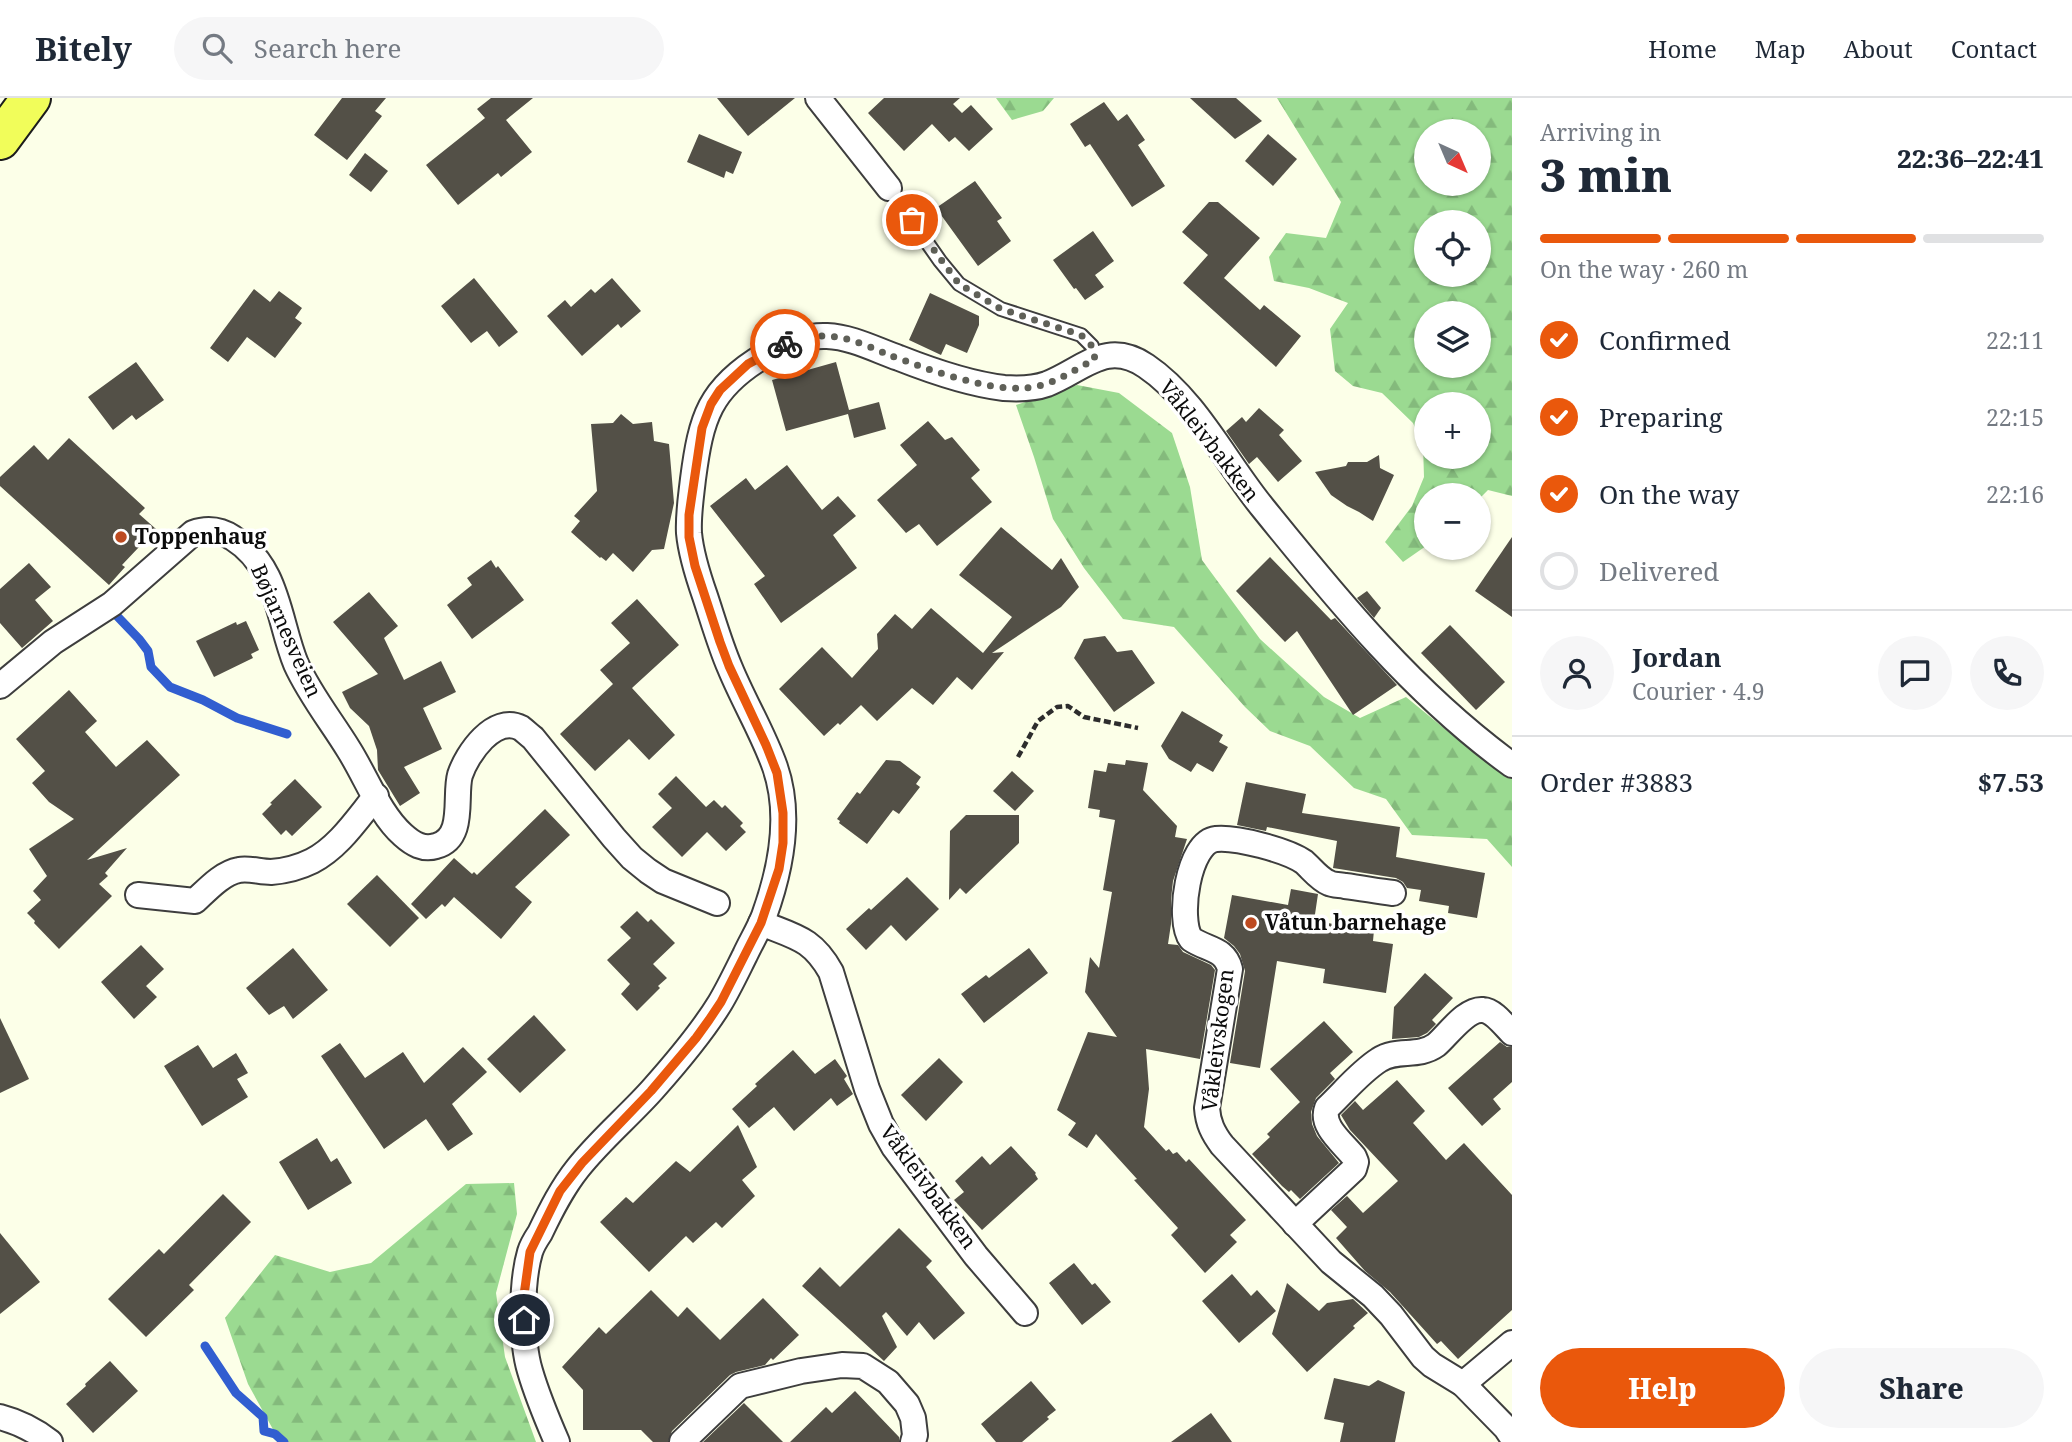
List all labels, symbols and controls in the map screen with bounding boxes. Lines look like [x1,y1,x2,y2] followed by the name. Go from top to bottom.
[174,17,664,80] search box
[35,26,132,71] text: Bitely
[198,29,236,67] icon: search
[254,30,401,66] text: Search here
[1648,32,1717,65] text: Home
[1755,32,1806,65] text: Map
[1844,32,1913,65] text: About
[1951,32,2037,65] text: Contact
[1540,116,1661,148] text: Arriving in
[1414,119,1491,196] north arrow
[1414,119,1491,560] map controls
[1897,140,2044,176] text: 22:36–22:41
[1540,143,1672,205] text: 3 min
[882,190,942,250] pin
[893,201,931,239] icon: bag
[1414,210,1491,287] button: locate
[1540,253,1748,285] text: On the way · 260 m
[1414,301,1491,378] button: layers
[750,309,820,379] courier
[1540,321,1578,359] icon: check
[1599,322,1731,358] text: Confirmed
[1986,324,2044,356] text: 22:11
[766,325,804,363] icon: bike
[1153,374,1266,507] street label: Våkleivbakken
[1414,392,1491,469] button: +
[1540,398,1578,436] icon: check
[1599,399,1723,435] text: Preparing
[1986,401,2044,433] text: 22:15
[1540,475,1578,513] icon: check
[1599,476,1739,512] text: On the way
[1986,478,2044,510] text: 22:16
[1414,483,1491,560] button: −
[135,522,267,550] place label: Toppenhaug
[113,529,129,545] marker: Toppenhaug
[1599,553,1719,589] text: Delivered
[245,560,329,702] street label: Bøjarnesveien
[1540,636,1614,710] button: person
[1878,636,1952,710] button: chat
[1970,636,2044,710] button: phone
[1632,639,1722,675] text: Jordan
[1632,675,1765,707] text: Courier · 4.9
[1540,764,1693,800] text: Order #3883
[1978,764,2044,800] text: $7.53
[1265,908,1447,936] place label: Våtun barnehage
[1243,915,1259,931] marker: Våtun barnehage
[1194,967,1240,1113] street label: Våkleivskogen
[874,1119,983,1254] street label: Våkleivbakken
[494,1290,554,1350] pin
[505,1301,543,1339] icon: home
[1540,1348,1785,1428] button: Help
[1799,1348,2044,1428] button: Share

